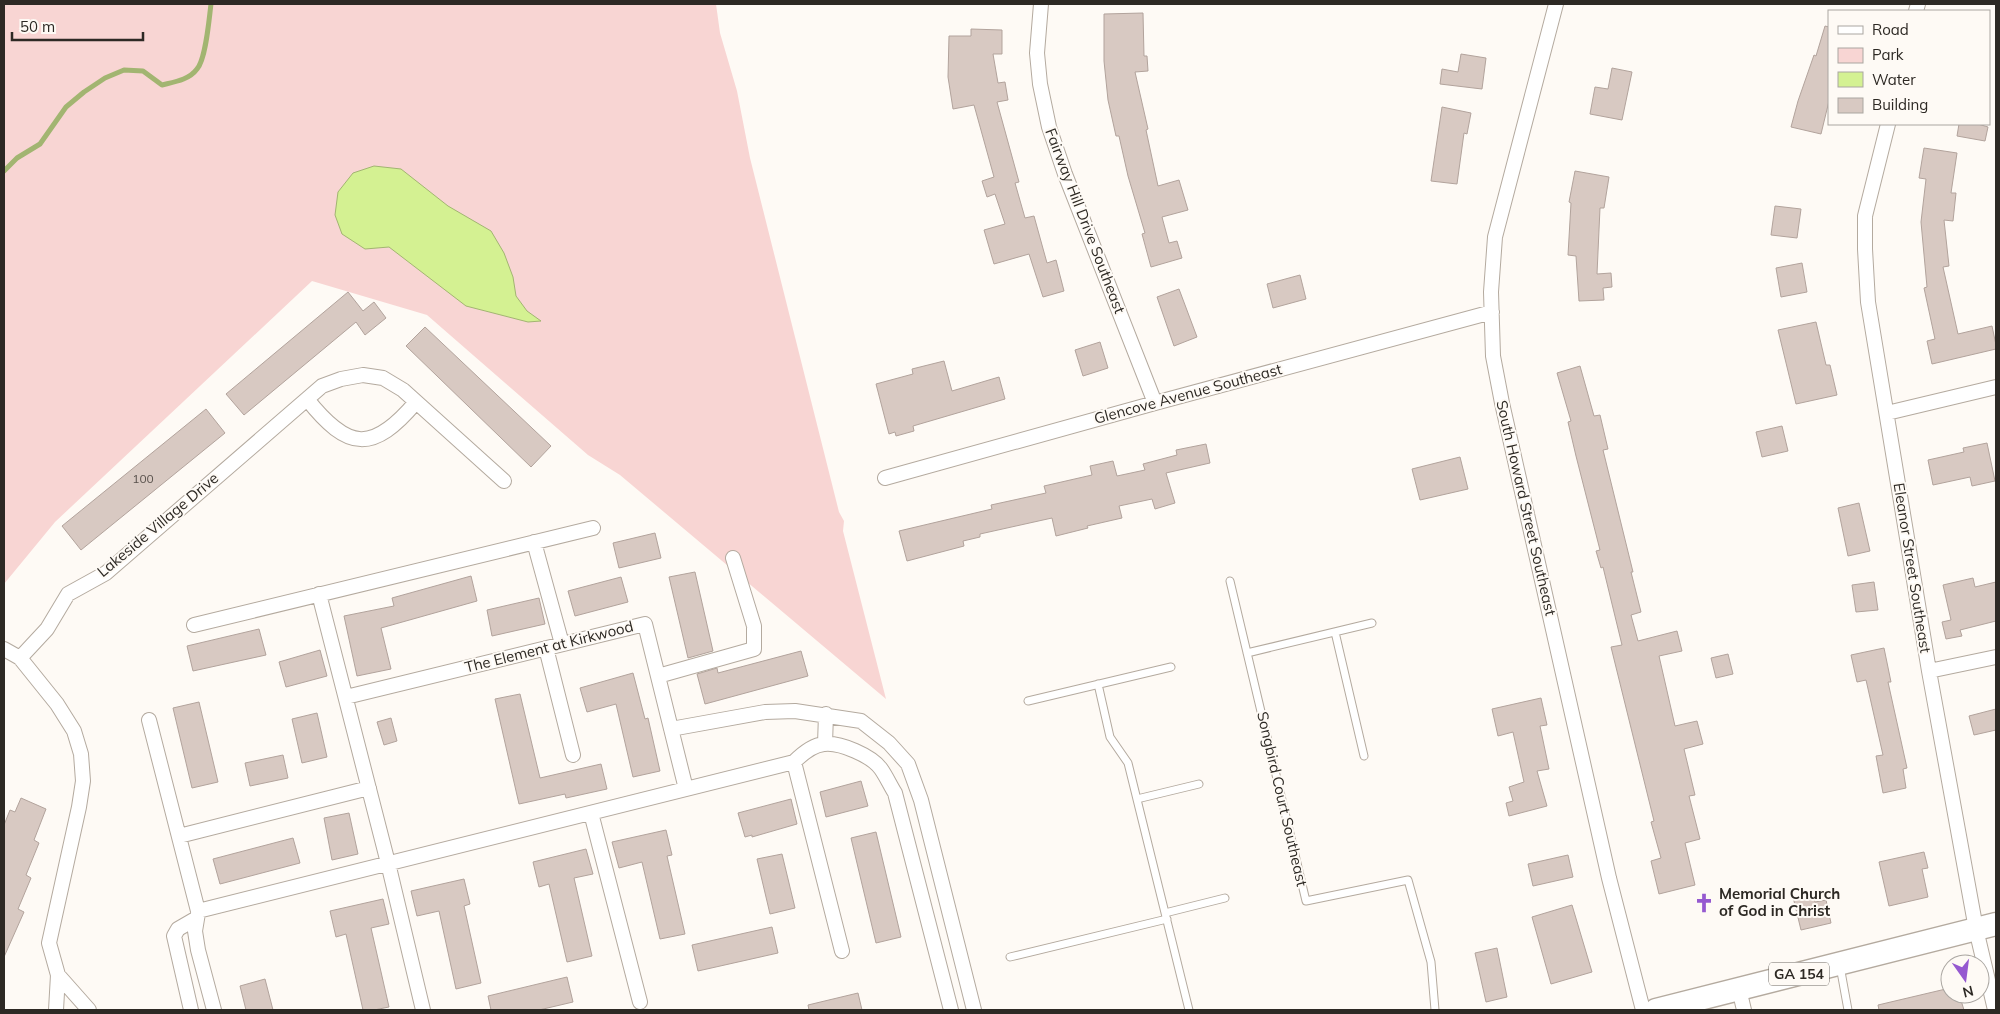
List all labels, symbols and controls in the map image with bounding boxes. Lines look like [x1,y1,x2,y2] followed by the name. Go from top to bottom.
[12,10,144,42] scale bar
[1828,10,1990,125] legend
[20,17,55,36] text: 50 m
[1872,20,1909,39] text: Road
[1872,45,1904,64] text: Park
[1872,70,1916,89] text: Water
[1872,95,1928,114] text: Building
[1041,125,1130,316] street label: Fairway Hill Drive Southeast
[1092,359,1284,428] street label: Glencove Avenue Southeast
[1492,398,1561,617] street label: South Howard Street Southeast
[93,468,222,581] street label: Lakeside Village Drive
[132,471,154,486] house number: 100
[1890,481,1935,654] street label: Eleanor Street Southeast
[463,616,635,677] street label: The Element at Kirkwood
[1253,710,1312,888] street label: Songbird Court Southeast
[1719,884,1840,920] place label: Memorial Church of God in Christ
[1693,892,1715,914] church icon: Memorial Church of God in Christ
[1940,954,1990,1004] north arrow
[1769,962,1829,986] road number: GA 154
[1961,982,1975,1002] text: N

